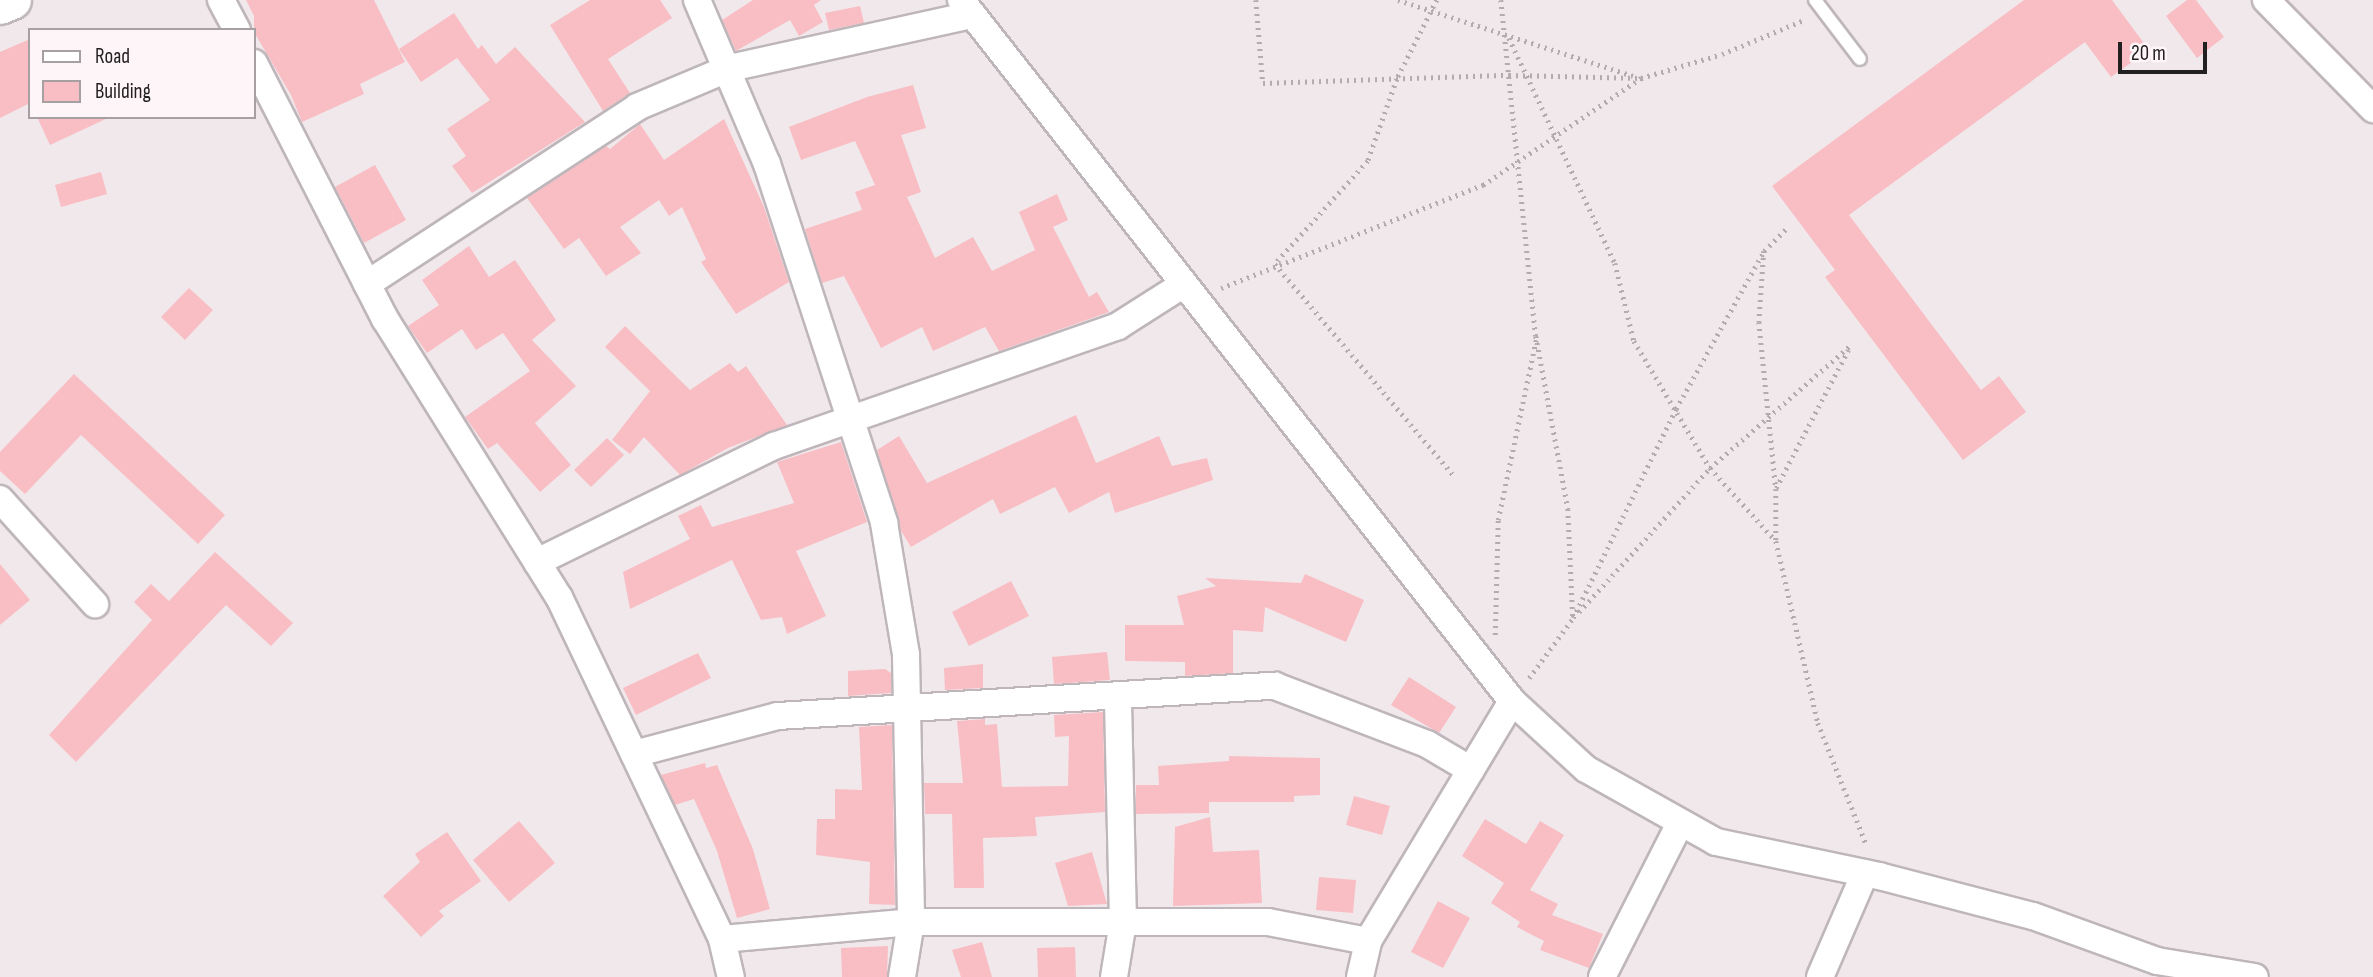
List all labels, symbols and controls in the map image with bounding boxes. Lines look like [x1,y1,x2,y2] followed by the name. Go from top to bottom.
[28,28,256,119] legend
[2121,28,2210,72] scale bar
[2131,41,2166,66] text: 20 m
[95,44,130,69] text: Road
[95,79,151,104] text: Building

